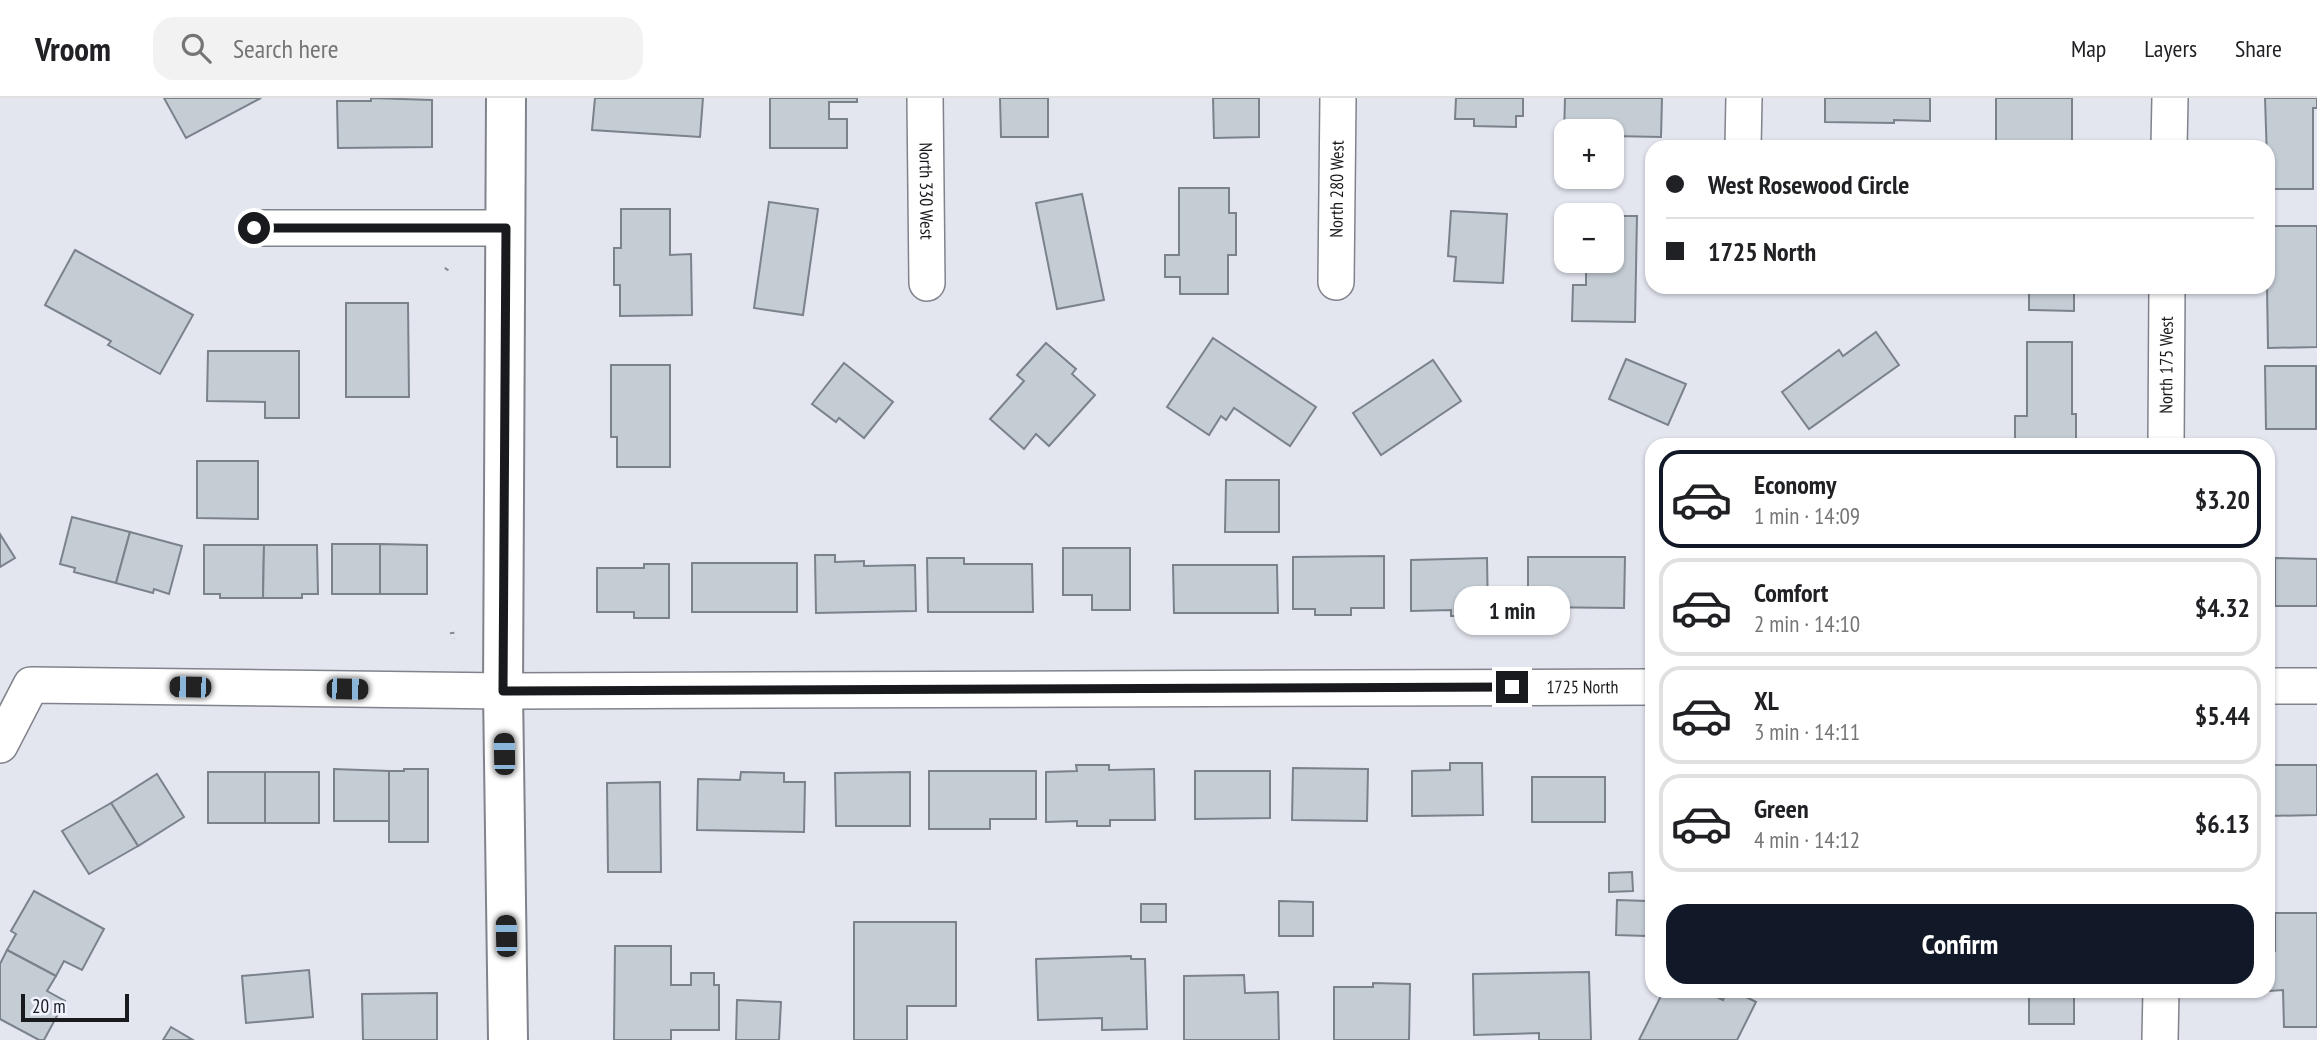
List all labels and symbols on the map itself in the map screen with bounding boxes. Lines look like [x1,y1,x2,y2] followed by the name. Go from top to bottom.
[1324,140,1349,238] street label: North 280 West
[914,142,939,240] street label: North 330 West
[238,212,270,244] route start
[2154,316,2178,414] street label: North 175 West
[1454,586,1570,634] callout: 1 min
[1496,671,1528,703] route end
[1546,675,1618,698] street label: 1725 North
[169,676,212,698] car
[326,678,369,700] car
[494,733,515,775] car
[496,915,517,957] car
[21,991,130,1023] scale bar

